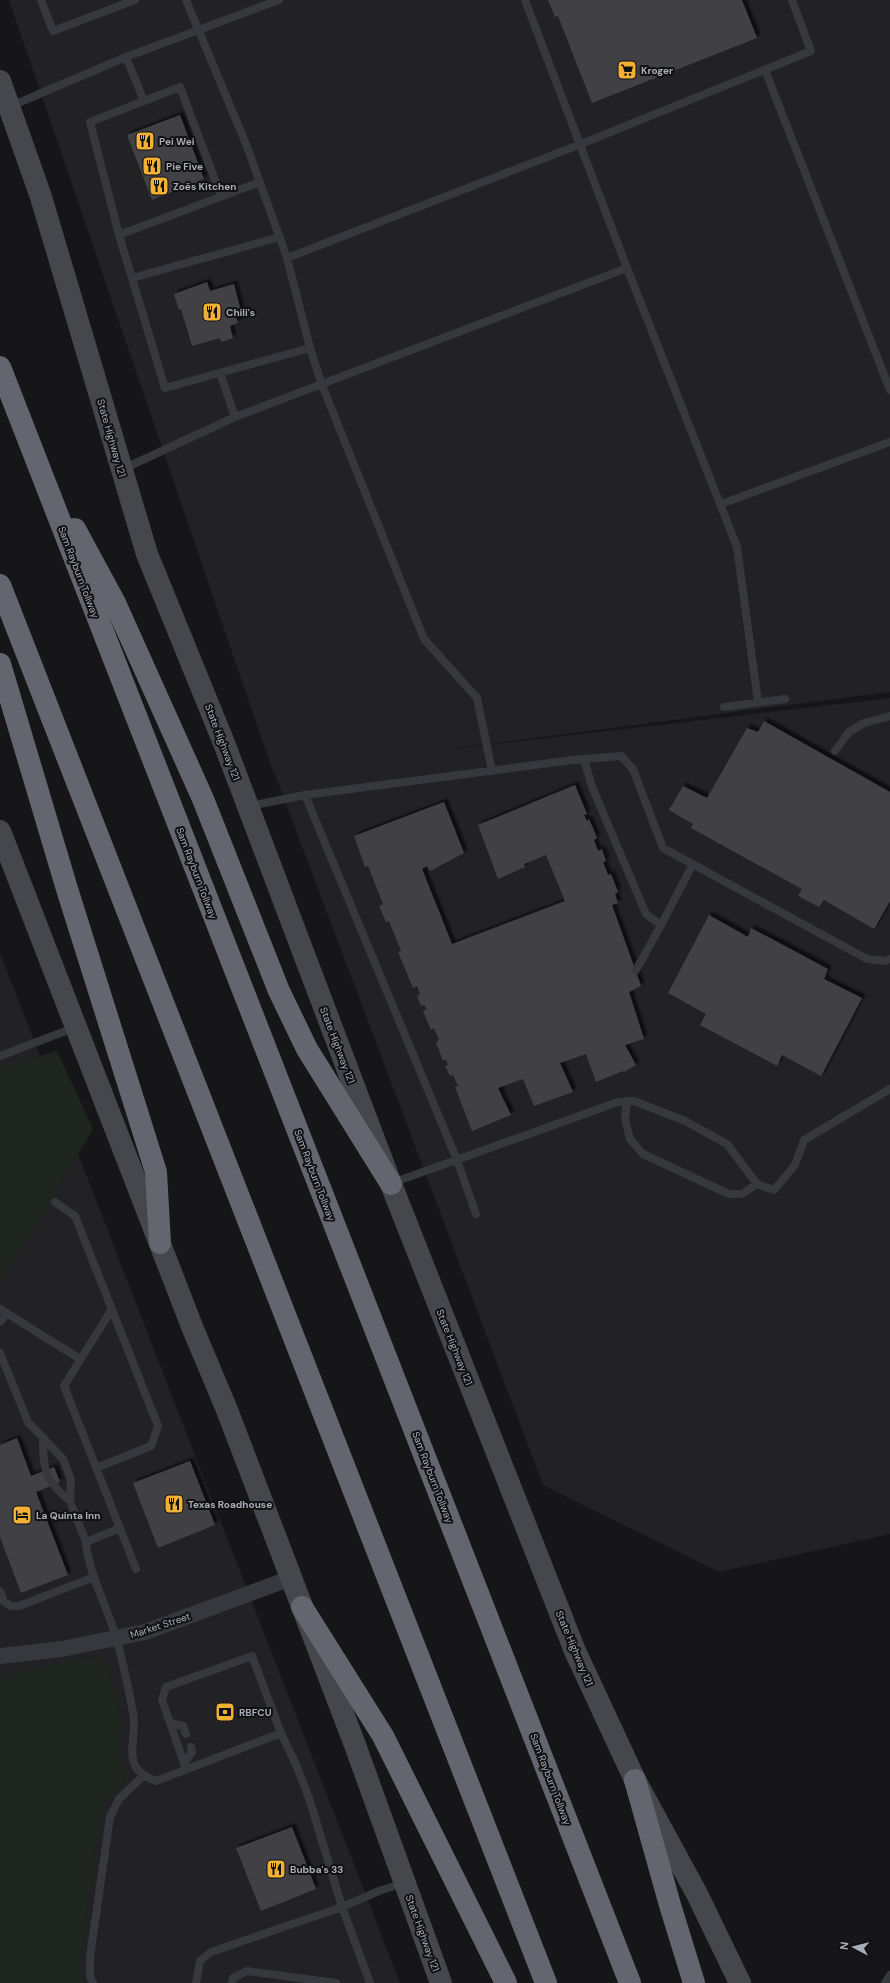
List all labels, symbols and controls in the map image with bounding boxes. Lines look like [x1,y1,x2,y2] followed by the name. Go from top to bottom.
[616,59,638,81] supermarket icon: Kroger
[641,64,673,77] place label: Kroger
[134,130,156,152] restaurant icon: Pei Wei
[159,135,195,148] place label: Pei Wei
[141,155,163,177] restaurant icon: Pie Five
[166,160,203,173] place label: Pie Five
[148,175,170,197] restaurant icon: Zoës Kitchen
[173,180,236,193] place label: Zoës Kitchen
[201,301,223,323] restaurant icon: Chili's
[226,306,255,319] place label: Chili's
[94,398,129,479] street label: State Highway 121
[55,525,102,620] street label: Sam Rayburn Tollway
[202,702,243,782] street label: State Highway 121
[173,826,220,921] street label: Sam Rayburn Tollway
[317,1005,358,1085] street label: State Highway 121
[291,1128,338,1223] street label: Sam Rayburn Tollway
[433,1307,476,1387] street label: State Highway 121
[409,1430,456,1525] street label: Sam Rayburn Tollway
[163,1493,185,1515] restaurant icon: Texas Roadhouse
[188,1498,272,1511] place label: Texas Roadhouse
[11,1504,33,1526] hotel icon: La Quinta Inn
[36,1509,100,1522] place label: La Quinta Inn
[553,1609,596,1688] street label: State Highway 121
[128,1610,192,1641] street label: Market Street
[214,1701,236,1723] bank icon: RBFCU
[239,1706,272,1719] place label: RBFCU
[527,1732,574,1827] street label: Sam Rayburn Tollway
[265,1858,287,1880] restaurant icon: Bubba's 33
[290,1863,343,1876] place label: Bubba's 33
[403,1893,442,1973] street label: State Highway 121
[834,1927,874,1967] north arrow
[837,1941,852,1951] text: N

